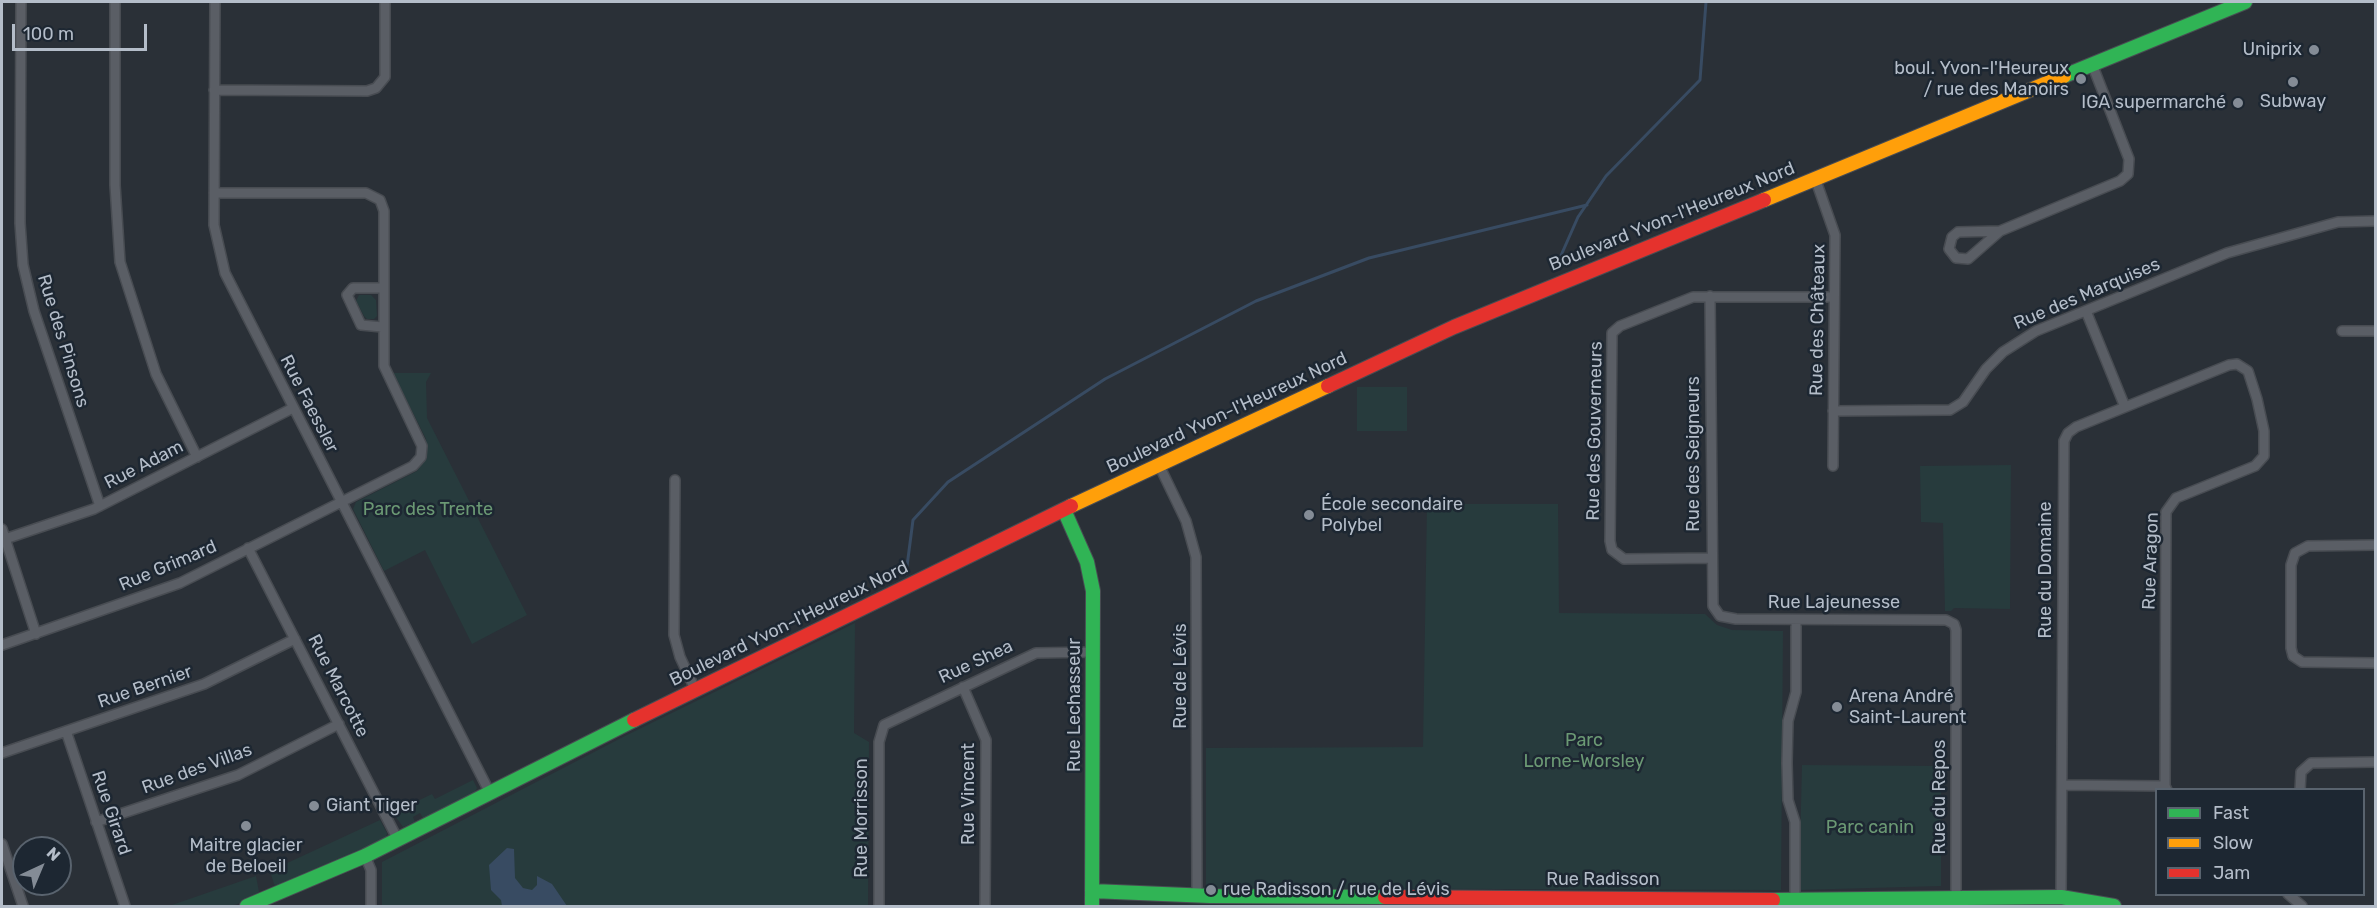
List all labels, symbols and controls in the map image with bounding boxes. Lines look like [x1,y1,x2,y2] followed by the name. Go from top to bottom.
[15,12,150,50] scale bar
[23,23,74,45] text: 100 m
[2242,39,2302,61] place label: Uniprix
[2307,43,2321,57] marker: Uniprix
[1894,58,2069,100] place label: boul. Yvon-l'Heureux / rue des Manoirs
[2074,72,2088,86] marker: boul. Yvon-l'Heureux / rue des Manoirs
[2286,75,2300,89] marker: Subway
[2260,91,2326,113] place label: Subway
[2081,92,2226,114] place label: IGA supermarché
[2231,96,2245,110] marker: IGA supermarché
[1546,158,1798,276] street label: Boulevard Yvon-l'Heureux Nord
[1806,244,1830,396] street label: Rue des Châteaux
[2011,253,2163,335] street label: Rue des Marquises
[33,272,93,410] street label: Rue des Pinsons
[1583,341,1607,521] street label: Rue des Gouverneurs
[1103,348,1351,478] street label: Boulevard Yvon-l'Heureux Nord
[275,352,343,456] street label: Rue Faessler
[1683,376,1705,532] street label: Rue des Seigneurs
[101,436,187,494] street label: Rue Adam
[1321,494,1463,536] place label: École secondaire Polybel
[363,499,493,521] park label: Parc des Trente
[2035,501,2057,639] street label: Rue du Domaine
[1302,508,1316,522] marker: École secondaire Polybel
[2139,512,2163,610] street label: Rue Aragon
[116,536,220,596] street label: Rue Grimard
[666,557,912,691] street label: Boulevard Yvon-l'Heureux Nord
[1768,592,1900,614] street label: Rue Lajeunesse
[1170,623,1192,729] street label: Rue de Lévis
[303,631,373,741] street label: Rue Marcotte
[936,635,1016,689] street label: Rue Shea
[1064,638,1086,772] street label: Rue Lechasseur
[95,661,195,713] street label: Rue Bernier
[1849,686,1966,728] place label: Arena André Saint-Laurent
[1830,700,1844,714] marker: Arena André Saint-Laurent
[1524,730,1644,772] park label: Parc Lorne-Worsley
[139,739,255,799] street label: Rue des Villas
[1929,739,1951,855] street label: Rue du Repos
[958,743,980,845] street label: Rue Vincent
[851,758,873,878] street label: Rue Morrisson
[87,768,135,858] street label: Rue Girard
[2155,788,2365,896] legend
[326,795,417,817] place label: Giant Tiger
[307,799,321,813] marker: Giant Tiger
[2213,802,2249,824] text: Fast
[1826,817,1914,839] park label: Parc canin
[239,819,253,833] marker: Maitre glacier de Beloeil
[2213,832,2253,854] text: Slow
[189,835,303,878] place label: Maitre glacier de Beloeil
[12,836,72,896] north arrow
[43,843,64,865] text: N
[2213,862,2250,884] text: Jam
[1546,869,1660,891] street label: Rue Radisson
[1223,879,1450,901] place label: rue Radisson / rue de Lévis
[1204,883,1218,897] marker: rue Radisson / rue de Lévis

